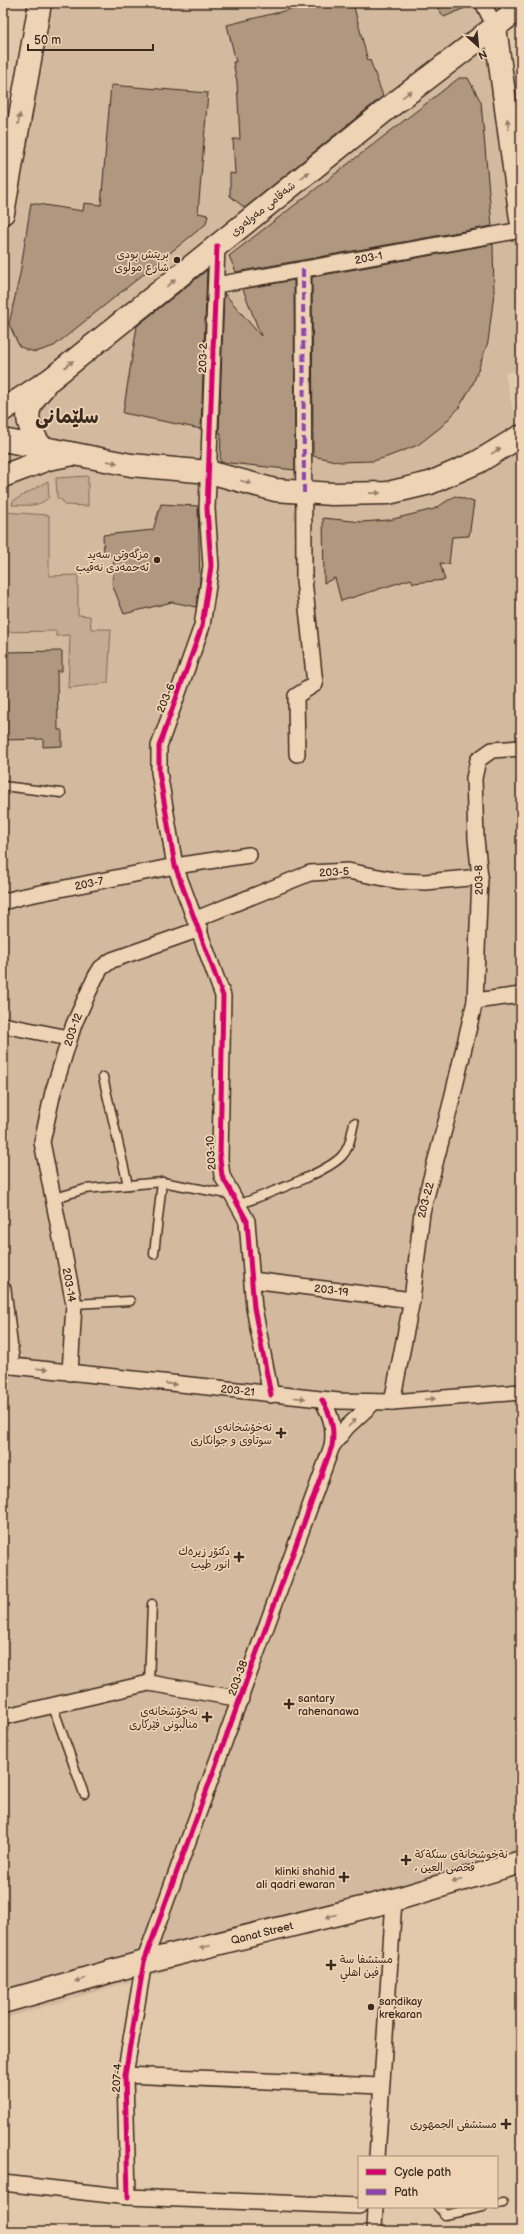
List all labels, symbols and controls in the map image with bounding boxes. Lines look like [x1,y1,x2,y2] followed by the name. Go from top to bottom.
[28,26,153,52] scale bar
[458,26,498,66] north arrow
[34,33,61,48] text: 50 m
[476,47,489,62] text: N
[401,90,412,99] one-way arrow
[16,113,22,125] one-way arrow
[505,118,511,131] one-way arrow
[300,171,310,180] one-way arrow
[228,179,299,240] street label: شەقامی مەولەوی
[115,248,169,276] place label: بريتش بودى شارع مولوى
[354,249,383,266] street label: 203-1
[172,255,182,265] marker: بريتش بودى شارع مولوى
[165,279,176,287] one-way arrow
[196,342,210,373] street label: 203-2
[64,360,75,369] one-way arrow
[35,406,99,429] district label: سلێمانی
[490,447,502,454] one-way arrow
[106,459,118,465] one-way arrow
[241,479,253,485] one-way arrow
[369,490,382,496] one-way arrow
[76,548,149,575] place label: مزگەوتی سەید ئەحمەدی نەقیب
[152,555,162,565] marker: مزگەوتی سەید ئەحمەدی نەقیب
[154,681,178,715] street label: 203-6
[319,864,349,879] street label: 203-5
[472,865,486,895] street label: 203-8
[73,874,105,892] street label: 203-7
[61,1010,85,1048] street label: 203-12
[203,1135,219,1171] street label: 203-10
[415,1180,436,1219] street label: 203-22
[60,1267,78,1304] street label: 203-14
[314,1281,349,1299] street label: 203-19
[36,1366,48,1372] one-way arrow
[165,1381,177,1387] one-way arrow
[220,1382,255,1398] street label: 203-21
[294,1395,306,1401] one-way arrow
[424,1395,436,1402] one-way arrow
[347,1418,356,1428] one-way arrow
[190,1421,272,1448] place label: نەخۆشخانەی سوتاوی و جوانکاری
[275,1427,287,1439] marker: نەخۆشخانەی سوتاوی و جوانکاری
[178,1545,230,1572] place label: دکتۆر زیرەك انور طیب
[233,1551,245,1563] marker: دکتۆر زیرەك انور طیب
[226,1658,250,1698] street label: 203-38
[298,1692,359,1718] place label: santary rahenanawa
[283,1698,295,1710] marker: santary rahenanawa
[129,1705,198,1732] place label: نەخۆشخانەی مناڵبونی فێرکاری
[201,1711,213,1723] marker: نەخۆشخانەی مناڵبونی فێرکاری
[415,1848,508,1875] place label: نةخوشخانةى سنكةكة ، فحصى العين
[400,1854,412,1866] marker: نةخوشخانةى سنكةكة ، فحصى العين
[256,1865,335,1891] place label: klinki shahid ali qadri ewaran
[338,1871,350,1883] marker: klinki shahid ali qadri ewaran
[450,1878,462,1884] one-way arrow
[325,1913,338,1919] one-way arrow
[229,1919,295,1947] street label: Qanat Street
[199,1944,211,1950] one-way arrow
[340,1953,393,1983] place label: مستشفا سة فين اهلي
[325,1959,337,1971] marker: مستشفا سة فين اهلي
[73,1977,85,1983] one-way arrow
[379,1995,422,2021] place label: sandikay krekaran
[366,2002,376,2012] marker: sandikay krekaran
[110,2063,124,2093] street label: 207-4
[410,2118,497,2132] place label: مستشفى الجمهورى
[500,2118,512,2130] marker: مستشفى الجمهورى
[358,2156,498,2208] legend
[394,2165,451,2180] text: Cycle path
[394,2185,419,2200] text: Path

